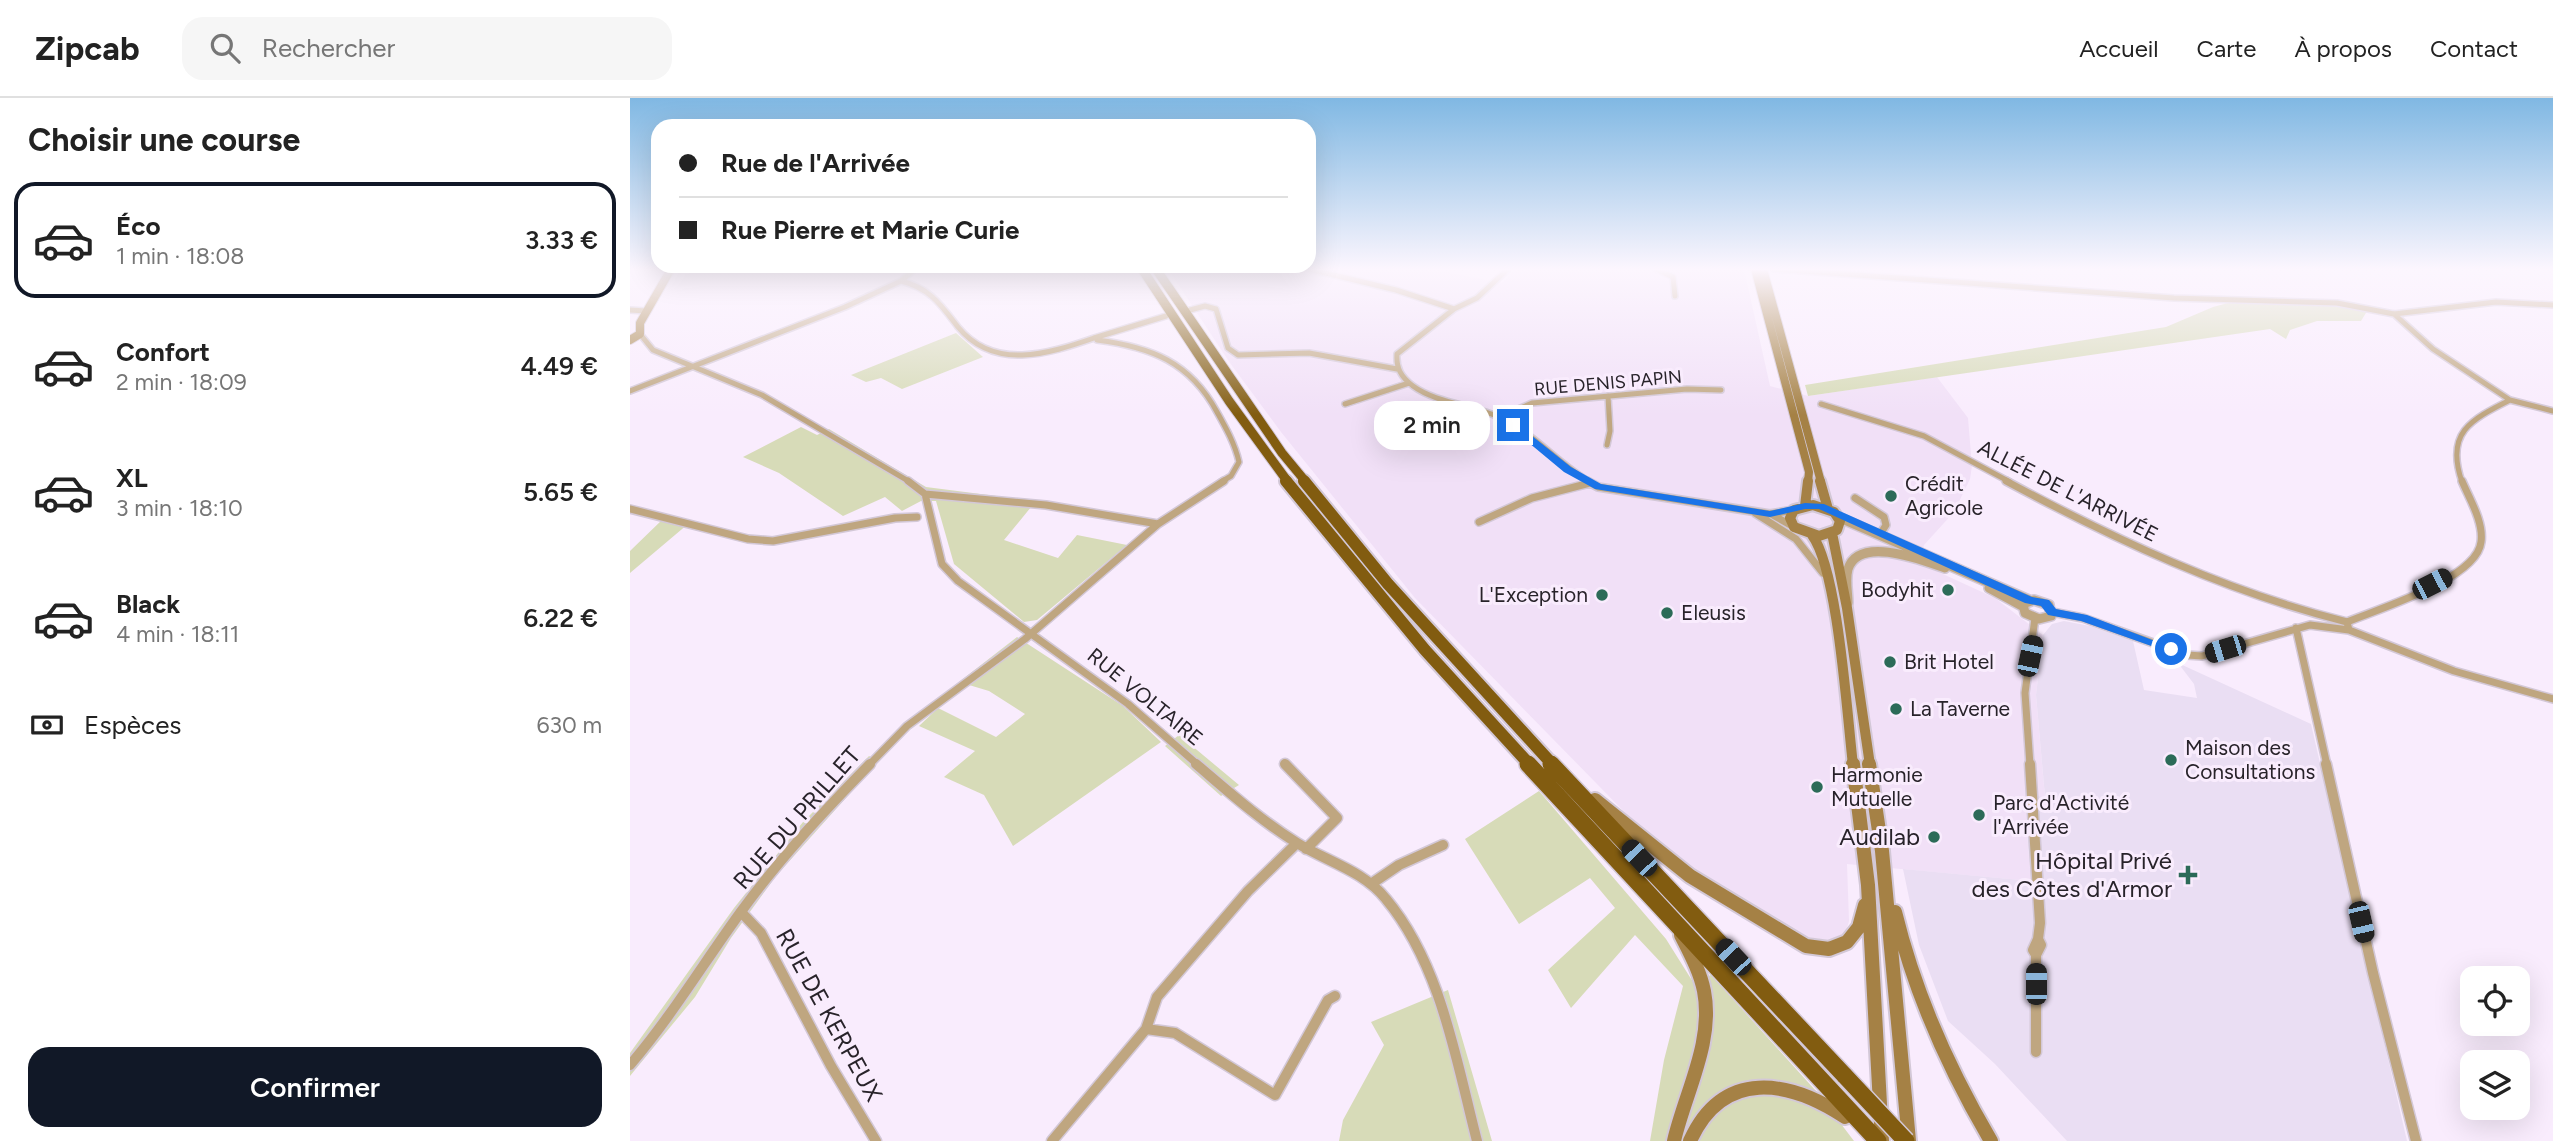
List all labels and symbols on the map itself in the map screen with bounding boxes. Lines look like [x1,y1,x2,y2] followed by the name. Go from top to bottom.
[1533,366,1683,400] street label: RUE DENIS PAPIN
[1373,400,1488,450] callout: 2 min
[1497,409,1529,441] route end
[1974,434,2163,547] street label: ALLÉE DE L'ARRIVÉE
[1905,471,1983,520] place label: Crédit Agricole
[1883,488,1899,504] marker: Crédit Agricole
[2409,565,2456,603] car
[1861,577,1934,602] place label: Bodyhit
[1479,582,1588,607] place label: L'Exception
[1940,582,1956,598] marker: Bodyhit
[1594,587,1610,603] marker: L'Exception
[1681,600,1746,625] place label: Eleusis
[1659,605,1675,621] marker: Eleusis
[2016,633,2045,679] car
[2155,633,2187,665] route start
[2202,633,2249,665] car
[1083,642,1208,751] street label: RUE VOLTAIRE
[1904,649,1994,674] place label: Brit Hotel
[1882,654,1898,670] marker: Brit Hotel
[1910,696,2010,721] place label: La Taverne
[1888,701,1904,717] marker: La Taverne
[2185,735,2315,784] place label: Maison des Consultations
[727,740,866,895] street label: RUE DU PRILLET
[2163,752,2179,768] marker: Maison des Consultations
[1831,762,1923,811] place label: Harmonie Mutuelle
[1809,779,1825,795] marker: Harmonie Mutuelle
[1993,790,2129,839] place label: Parc d'Activité l'Arrivée
[1971,807,1987,823] marker: Parc d'Activité l'Arrivée
[1839,822,1920,851] place label: Audilab
[1926,829,1942,845] marker: Audilab
[1617,835,1662,881] car
[1972,846,2172,903] place label: Hôpital Privé des Côtes d'Armor
[2178,865,2198,885] marker: Hôpital Privé des Côtes d'Armor
[2347,899,2376,945] car
[770,924,889,1106] street label: RUE DE KERPEUX
[1711,934,1756,980] car
[2026,963,2047,1005] car

